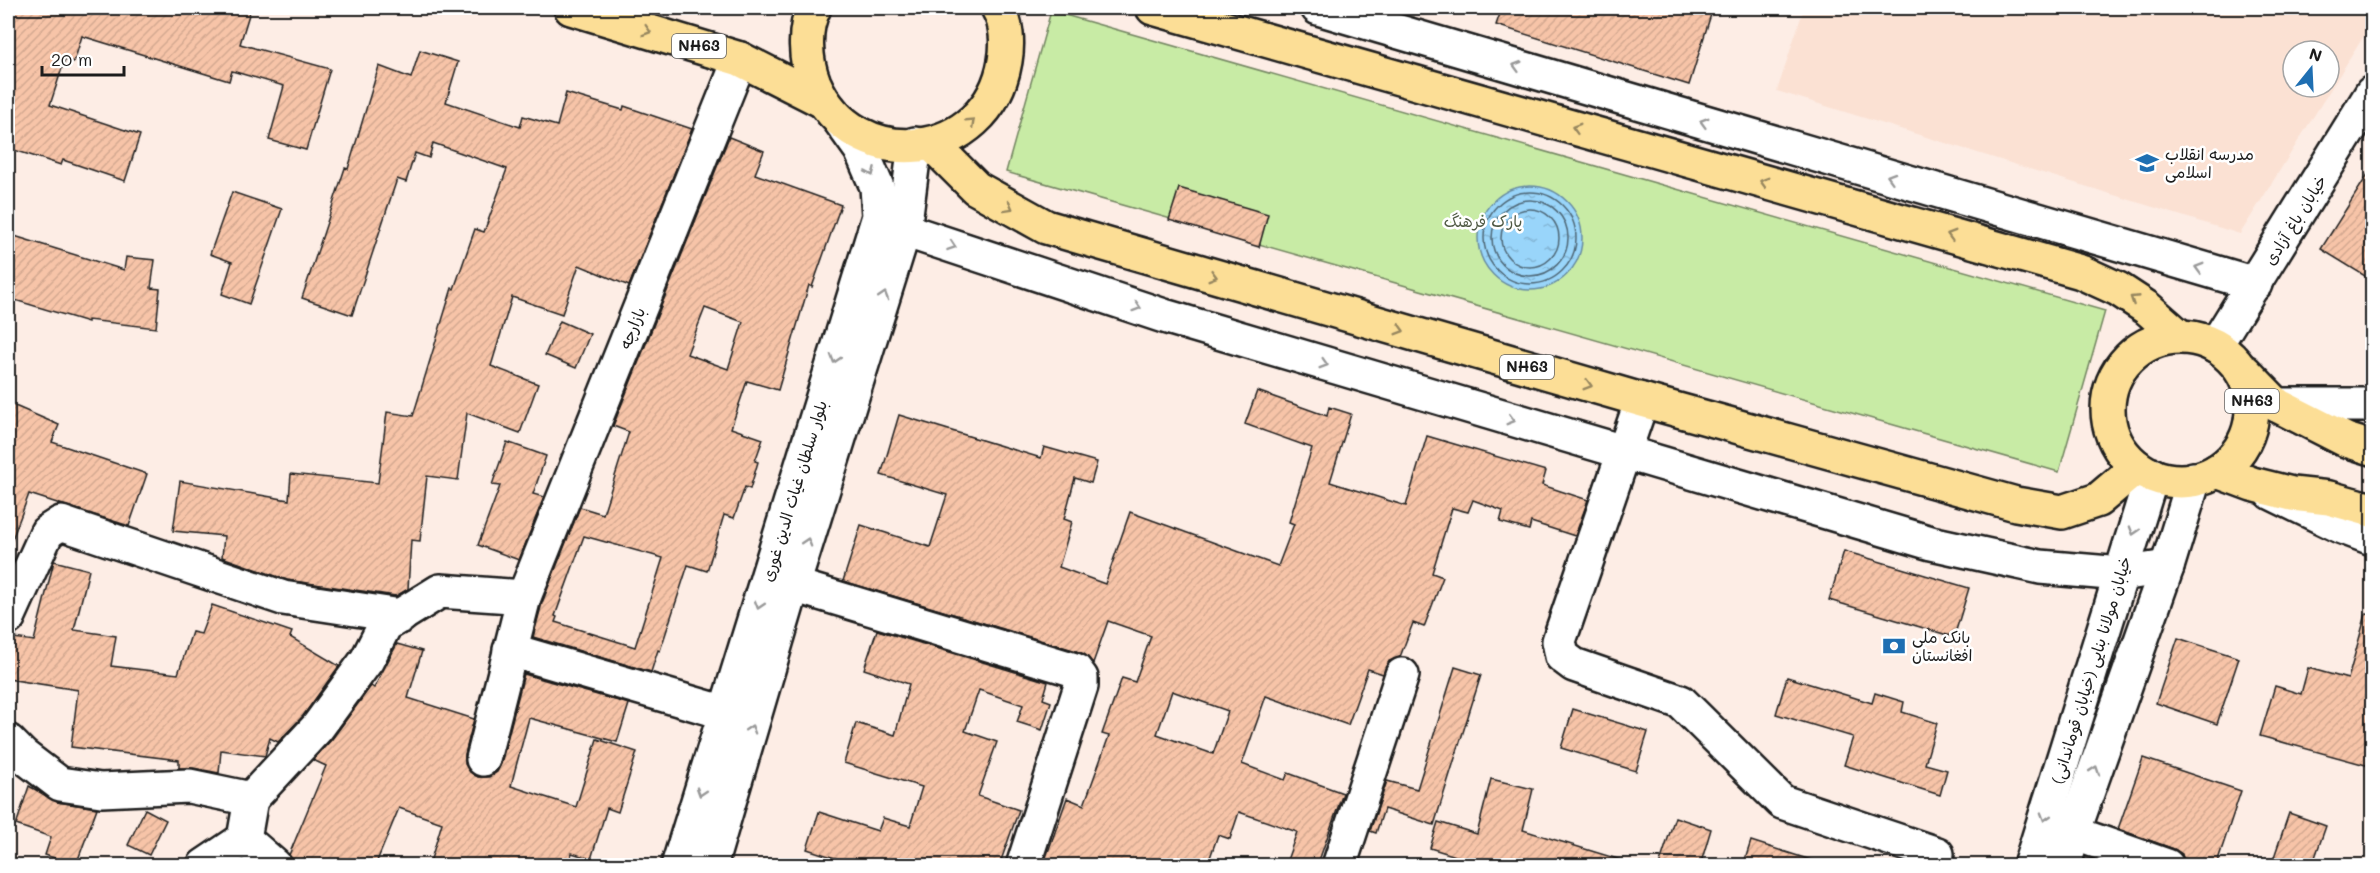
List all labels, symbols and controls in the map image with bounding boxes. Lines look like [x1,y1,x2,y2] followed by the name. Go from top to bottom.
[641,24,652,36] one-way arrow
[672,34,726,58] road number: NH63
[42,39,124,77] scale bar
[2281,39,2341,99] north arrow
[2307,42,2325,66] text: N
[51,47,92,71] text: 20 m
[1512,61,1523,73] one-way arrow
[1699,117,1710,129] one-way arrow
[965,118,975,129] one-way arrow
[1571,123,1582,135] one-way arrow
[2165,143,2254,183] place label: مدرسه انقلاب اسلامی
[2134,150,2160,176] school or university icon: مدرسه انقلاب اسلامی
[863,166,875,177] one-way arrow
[2259,171,2332,270] street label: خیابان باغ آزادی
[1886,172,1897,184] one-way arrow
[1759,177,1769,189] one-way arrow
[1003,199,1013,211] one-way arrow
[1444,210,1522,232] park label: پارک فرهنگ
[1946,230,1957,242] one-way arrow
[946,239,957,252] one-way arrow
[2194,263,2205,275] one-way arrow
[1207,269,1218,281] one-way arrow
[876,291,889,302] one-way arrow
[2130,295,2141,306] one-way arrow
[1131,300,1142,313] one-way arrow
[614,304,650,352] street label: بازارچه
[1394,323,1405,335] one-way arrow
[830,353,842,364] one-way arrow
[1500,355,1554,379] road number: NH63
[1318,357,1329,369] one-way arrow
[1582,377,1592,390] one-way arrow
[2225,389,2279,413] road number: NH63
[756,398,832,584] street label: بلوار سلطان غیاث الدین غوری
[1505,413,1516,425] one-way arrow
[2129,525,2141,536] one-way arrow
[800,537,812,548] one-way arrow
[2046,554,2136,786] street label: خیابان مولانا بنایی (خیابان قوماندانی)
[754,599,766,610] one-way arrow
[1912,626,1972,665] place label: بانک ملی افغانستان
[1881,633,1907,659] bank icon: بانک ملی افغانستان
[744,724,756,735] one-way arrow
[2087,765,2100,776] one-way arrow
[696,786,708,797] one-way arrow
[2040,811,2052,822] one-way arrow

